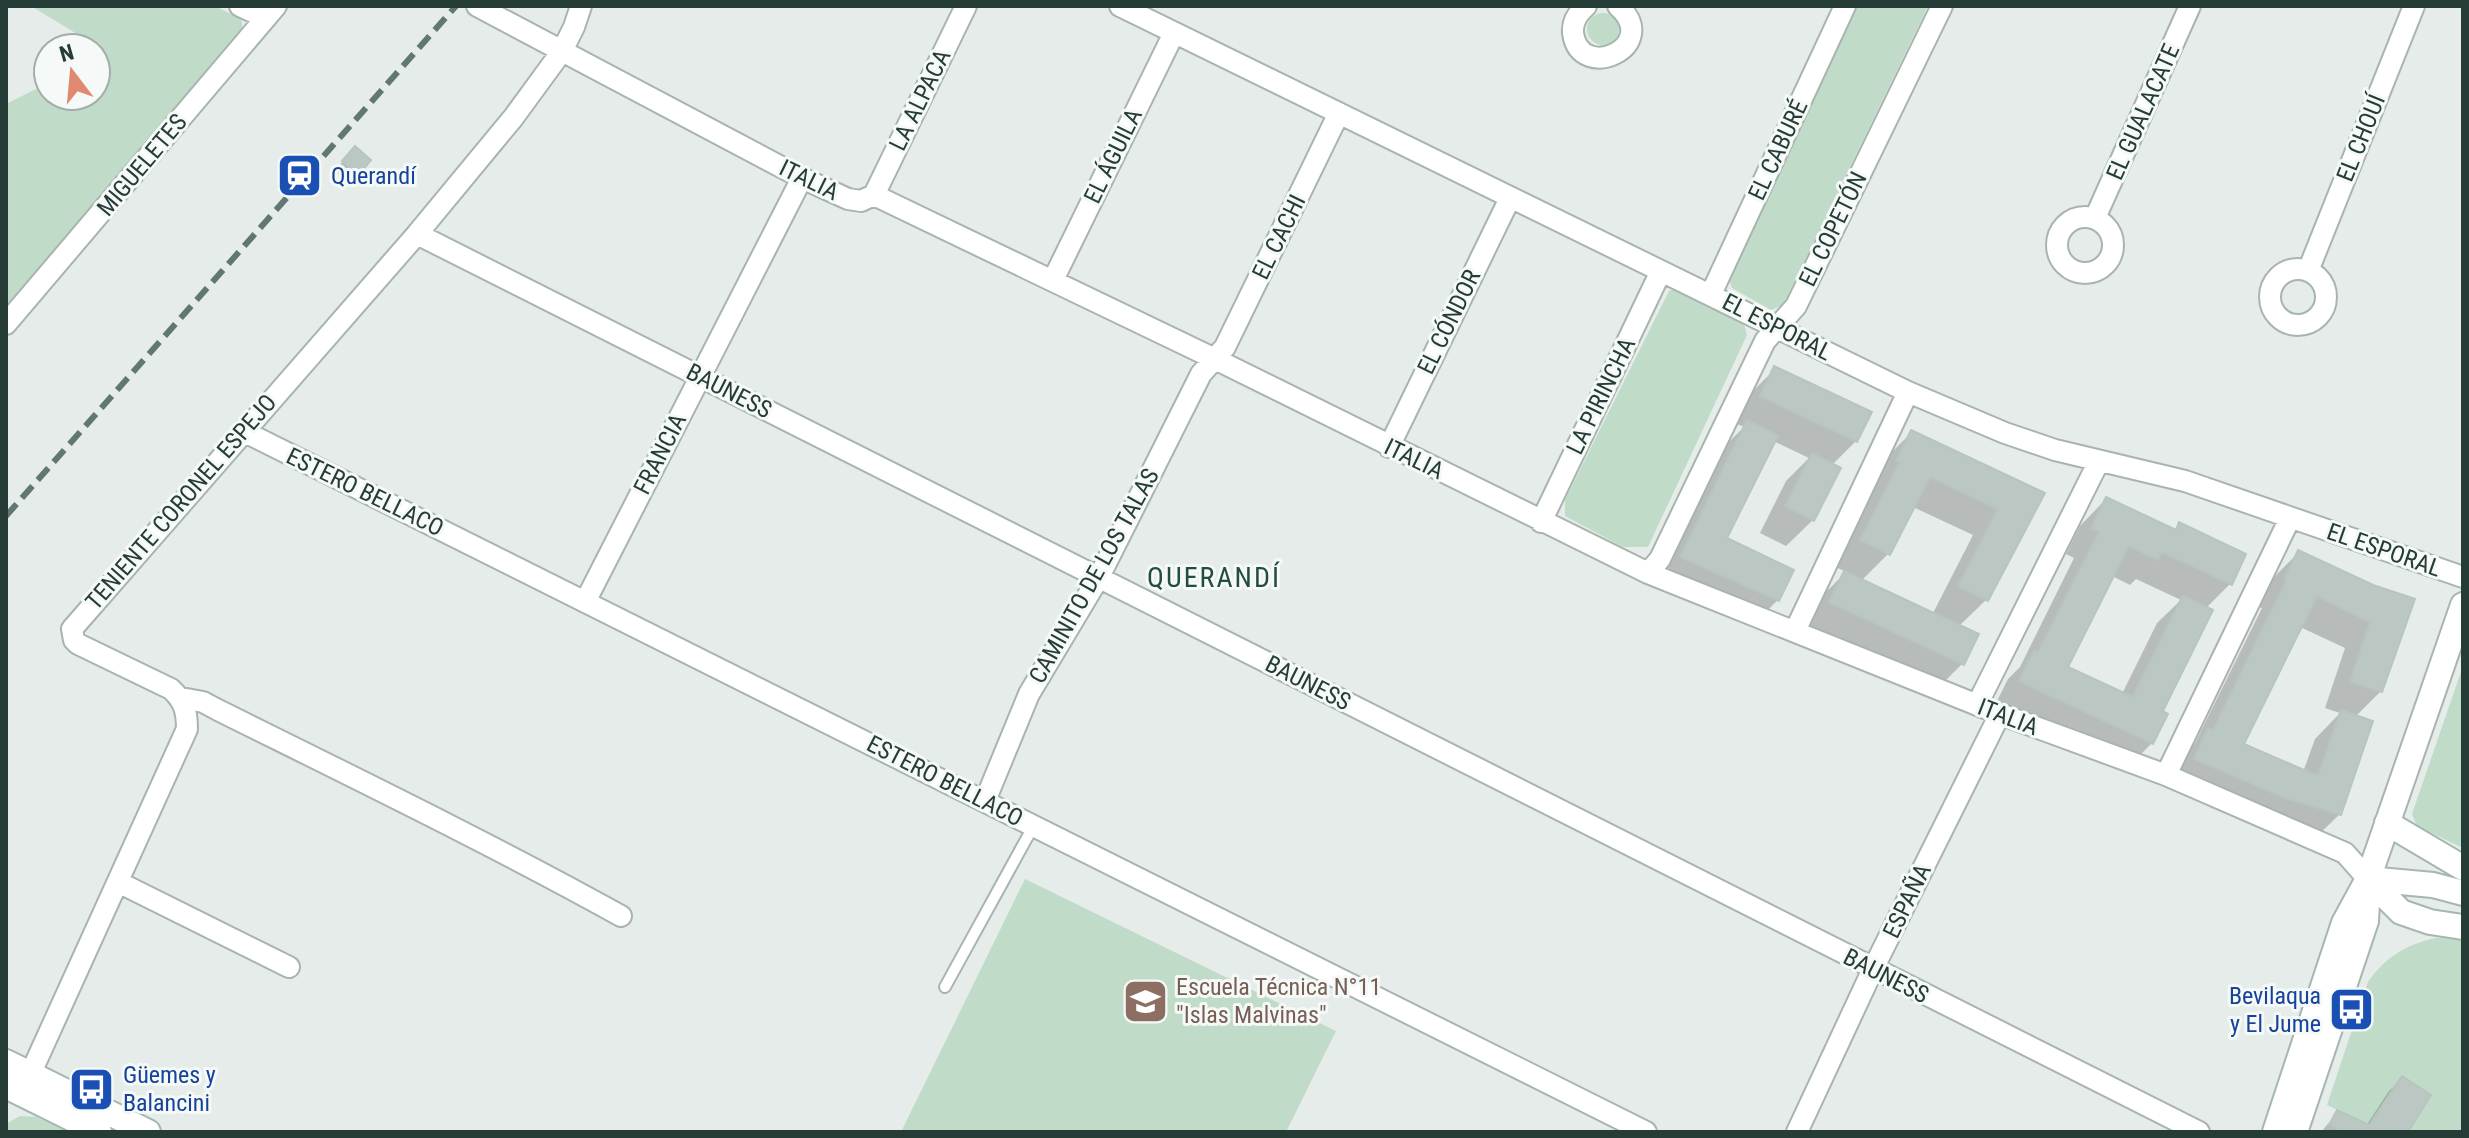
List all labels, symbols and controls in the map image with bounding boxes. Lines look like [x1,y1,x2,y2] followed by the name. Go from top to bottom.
[32,32,112,112] north arrow
[57,39,77,67] text: N
[2101,40,2185,184] street label: EL GUALACATE
[884,45,957,155] street label: LA ALPACA
[2331,90,2391,186] street label: EL CHOUÍ
[1743,95,1813,205] street label: EL CABURÉ
[1078,104,1148,208] street label: EL ÁGUILA
[91,108,193,222] street label: MIGUELETES
[276,152,324,200] station icon: Querandí
[775,154,843,206] street label: ITALIA
[331,162,417,190] place label: Querandí
[1793,167,1873,291] street label: EL COPETÓN
[1247,190,1311,284] street label: EL CACHI
[1412,265,1486,379] street label: EL CÓNDOR
[1718,288,1836,366] street label: EL ESPORAL
[1561,333,1641,459] street label: LA PIRINCHA
[682,358,776,424] street label: BAUNESS
[80,389,282,615] street label: TENIENTE CORONEL ESPEJO
[628,409,692,499] street label: FRANCIA
[1380,433,1448,485] street label: ITALIA
[282,442,448,542] street label: ESTERO BELLACO
[1023,464,1165,688] street label: CAMINITO DE LOS TALAS
[2323,517,2445,583] street label: EL ESPORAL
[1147,561,1281,594] district label: QUERANDÍ
[1261,650,1355,716] street label: BAUNESS
[1974,693,2042,741] street label: ITALIA
[862,730,1028,832] street label: ESTERO BELLACO
[1877,859,1937,943] street label: ESPAÑA
[1839,943,1933,1009] street label: BAUNESS
[1176,973,1381,1029] place label: Escuela Técnica N°11 "Islas Malvinas"
[1121,977,1169,1025] school or university icon: Escuela Técnica N°11 "Islas Malvinas"
[2229,982,2321,1038] place label: Bevilaqua y El Jume
[2328,986,2376,1034] bus stop icon: Bevilaqua y El Jume
[123,1061,216,1117] place label: Güemes y Balancini
[68,1065,116,1113] bus stop icon: Güemes y Balancini

